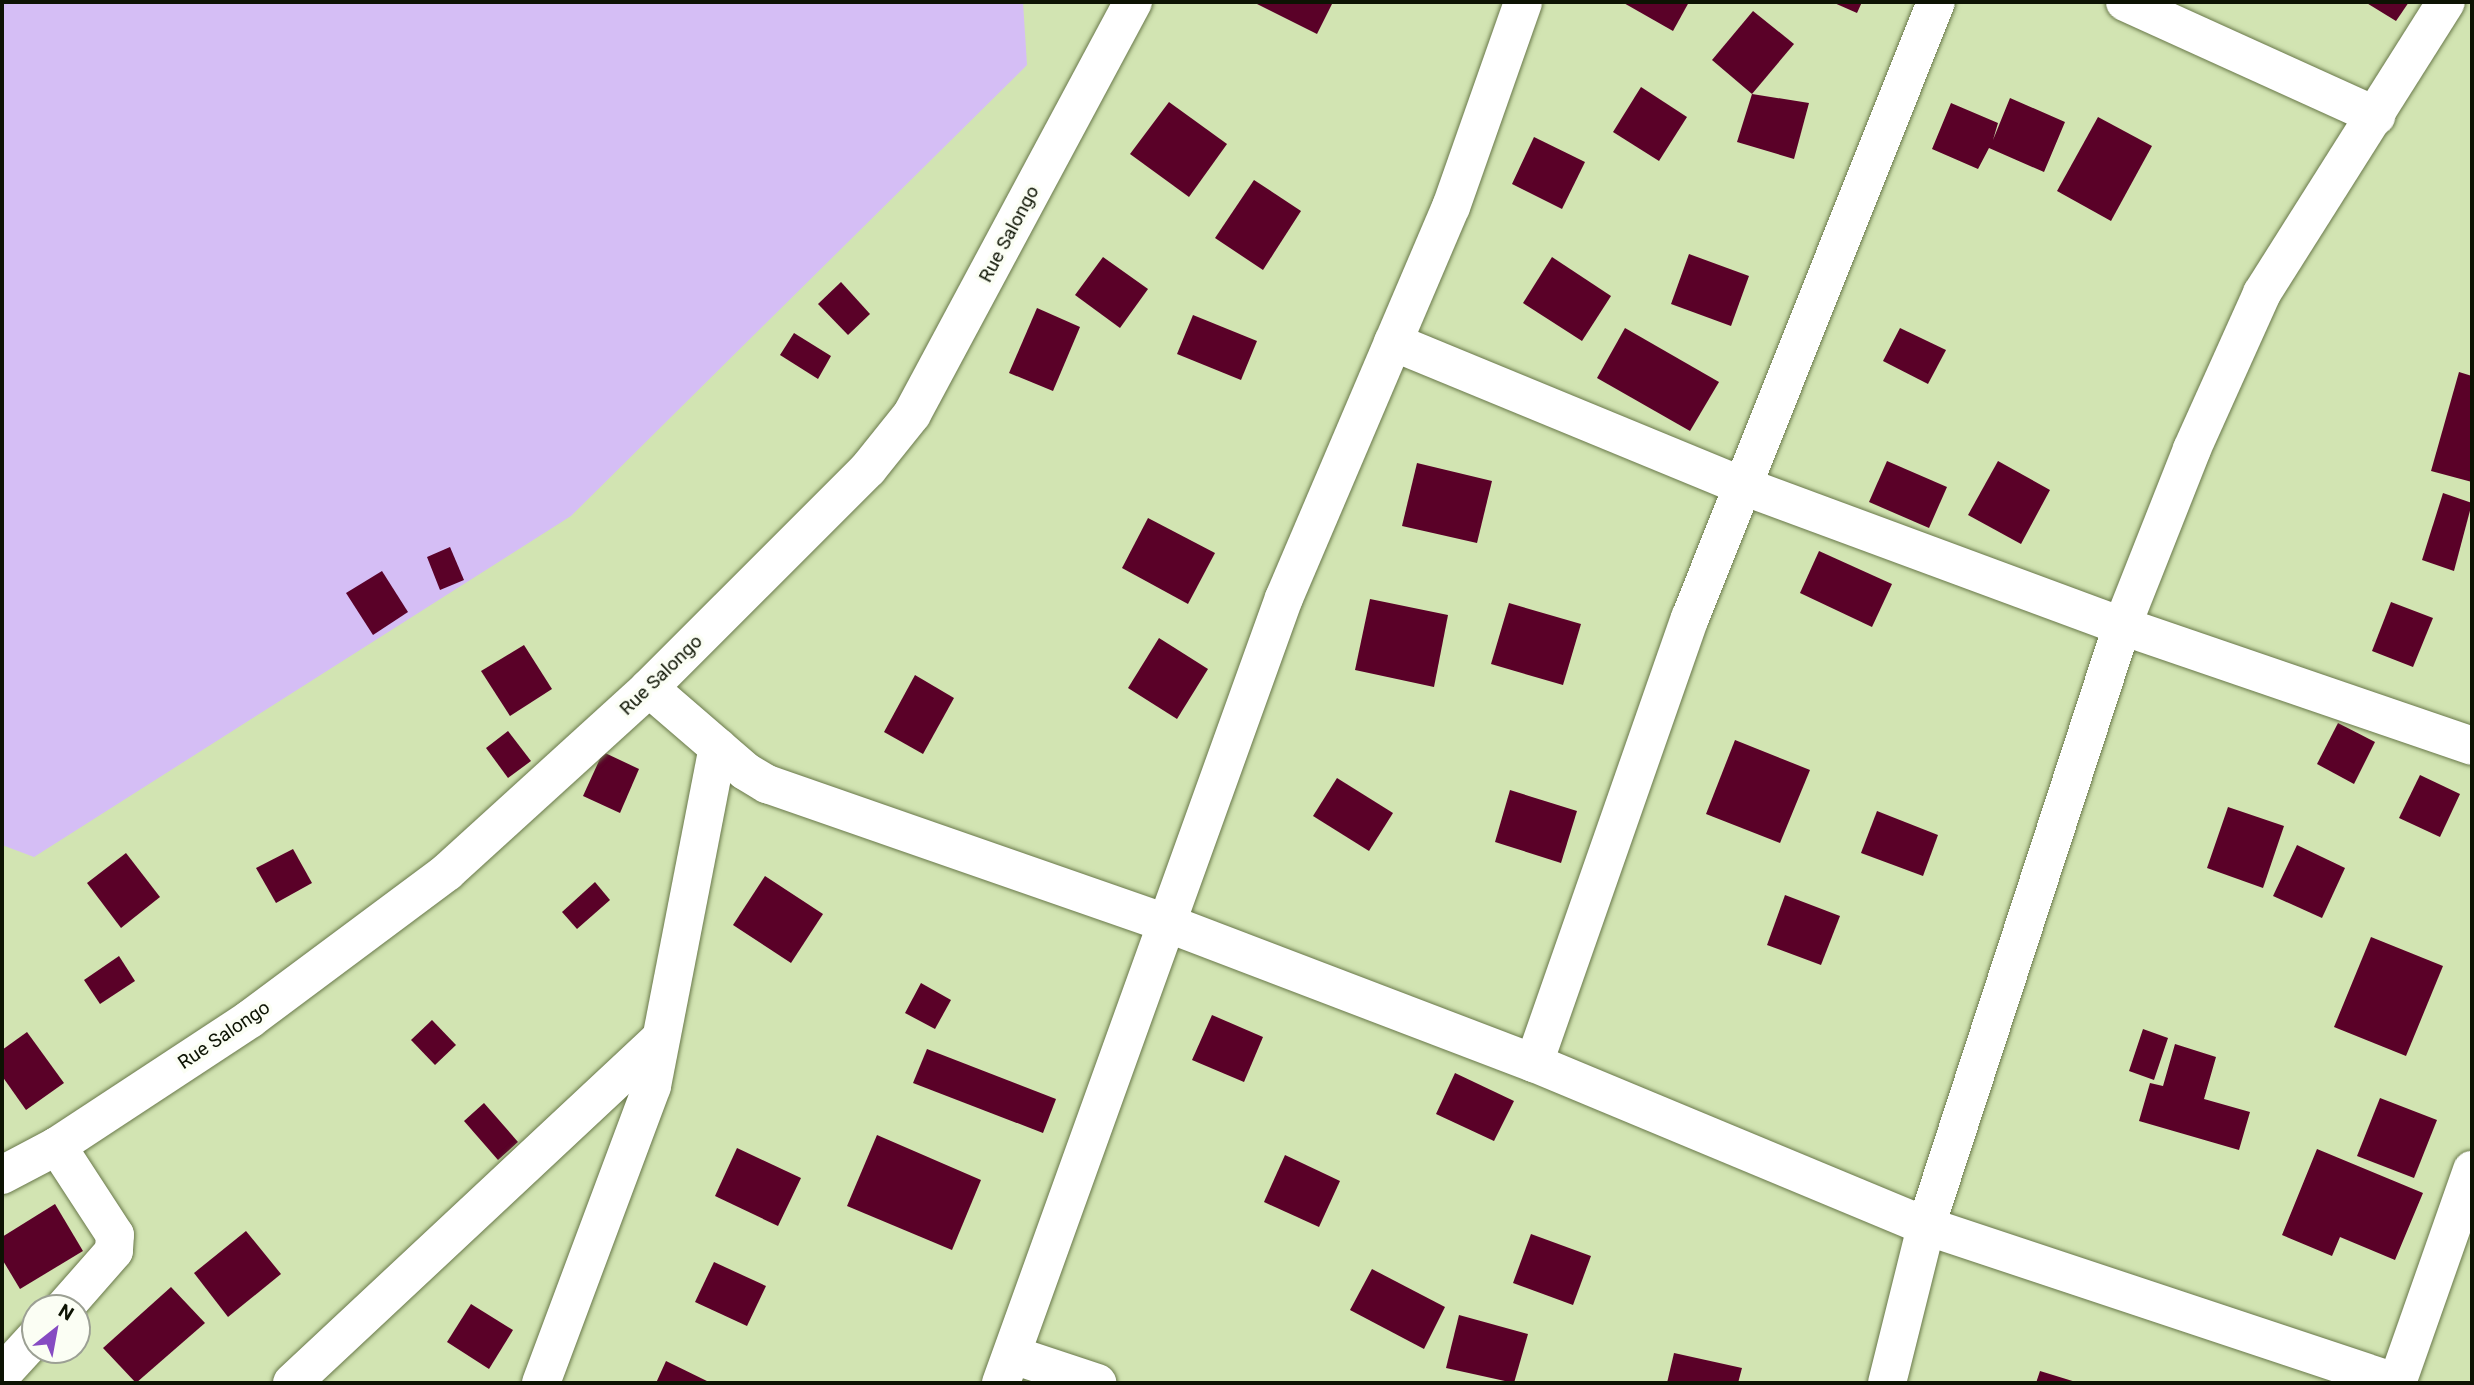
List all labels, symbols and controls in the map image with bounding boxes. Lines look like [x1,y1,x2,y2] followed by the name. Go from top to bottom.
[974,182,1044,286] street label: Rue Salongo
[615,630,707,720] street label: Rue Salongo
[174,996,274,1074] street label: Rue Salongo
[21,1294,91,1364] north arrow
[54,1299,78,1326] text: N

